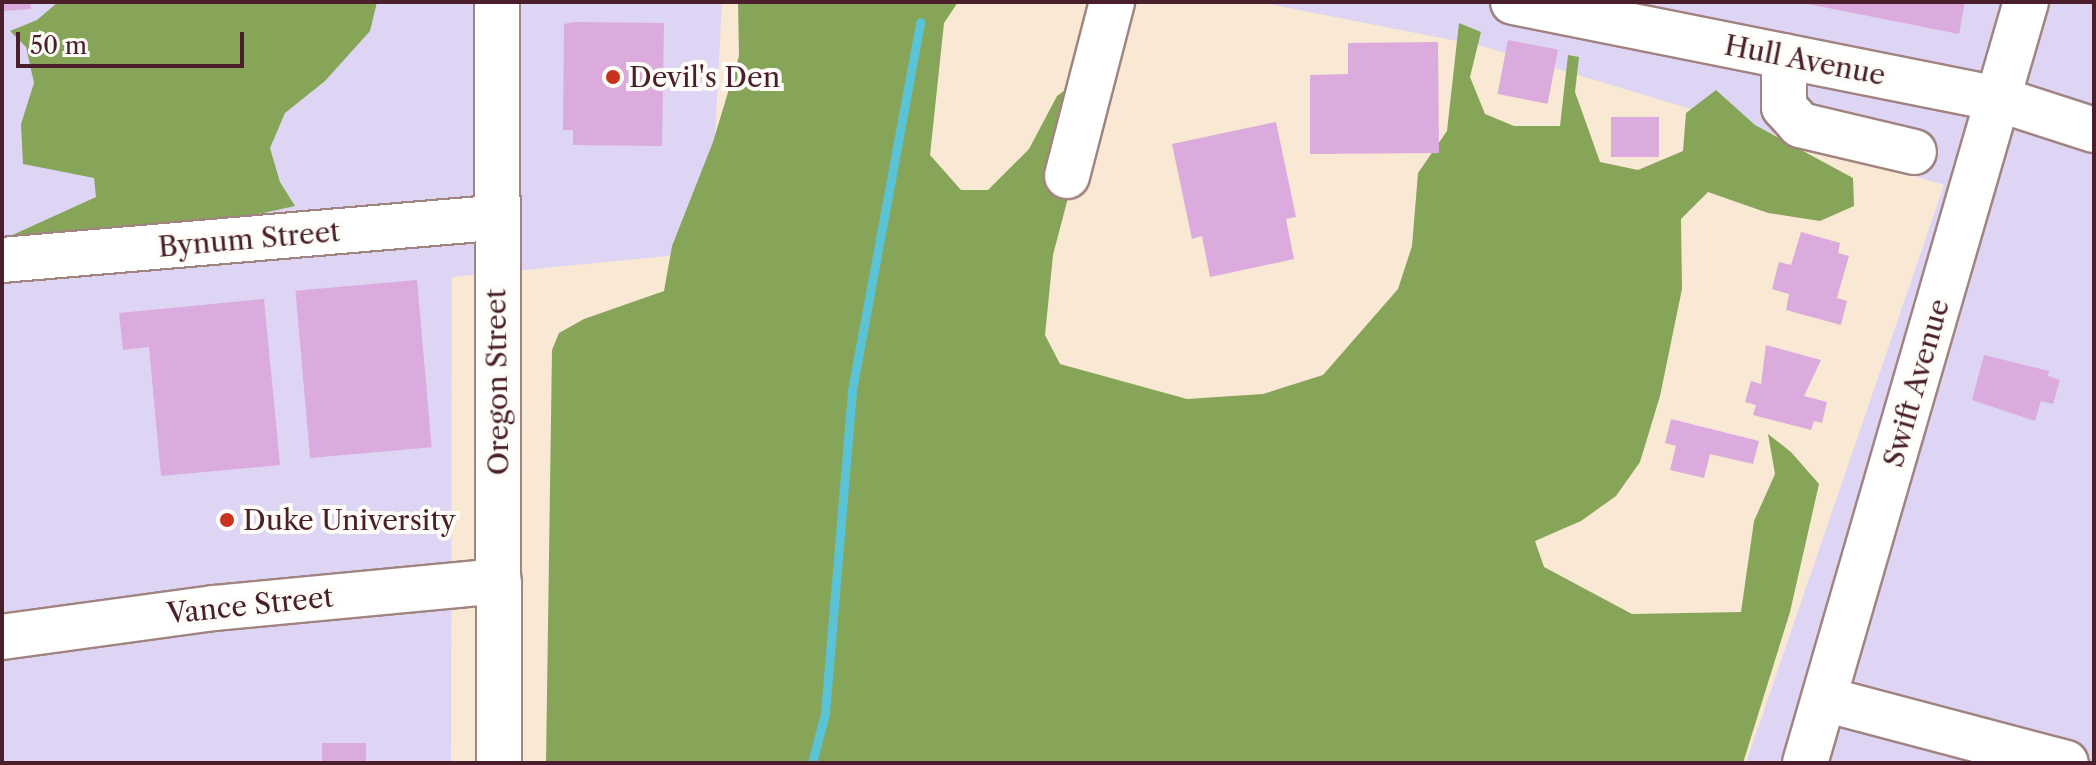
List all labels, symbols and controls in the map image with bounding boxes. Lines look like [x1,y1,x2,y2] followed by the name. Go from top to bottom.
[20,16,248,66] scale bar
[1721,28,1889,92] street label: Hull Avenue
[30,31,87,60] text: 50 m
[629,60,780,94] place label: Devil's Den
[604,68,622,86] marker: Devil's Den
[157,214,341,264] street label: Bynum Street
[479,288,515,476] street label: Oregon Street
[1876,294,1956,472] street label: Swift Avenue
[243,503,456,537] place label: Duke University
[218,511,236,529] marker: Duke University
[165,580,335,630] street label: Vance Street

